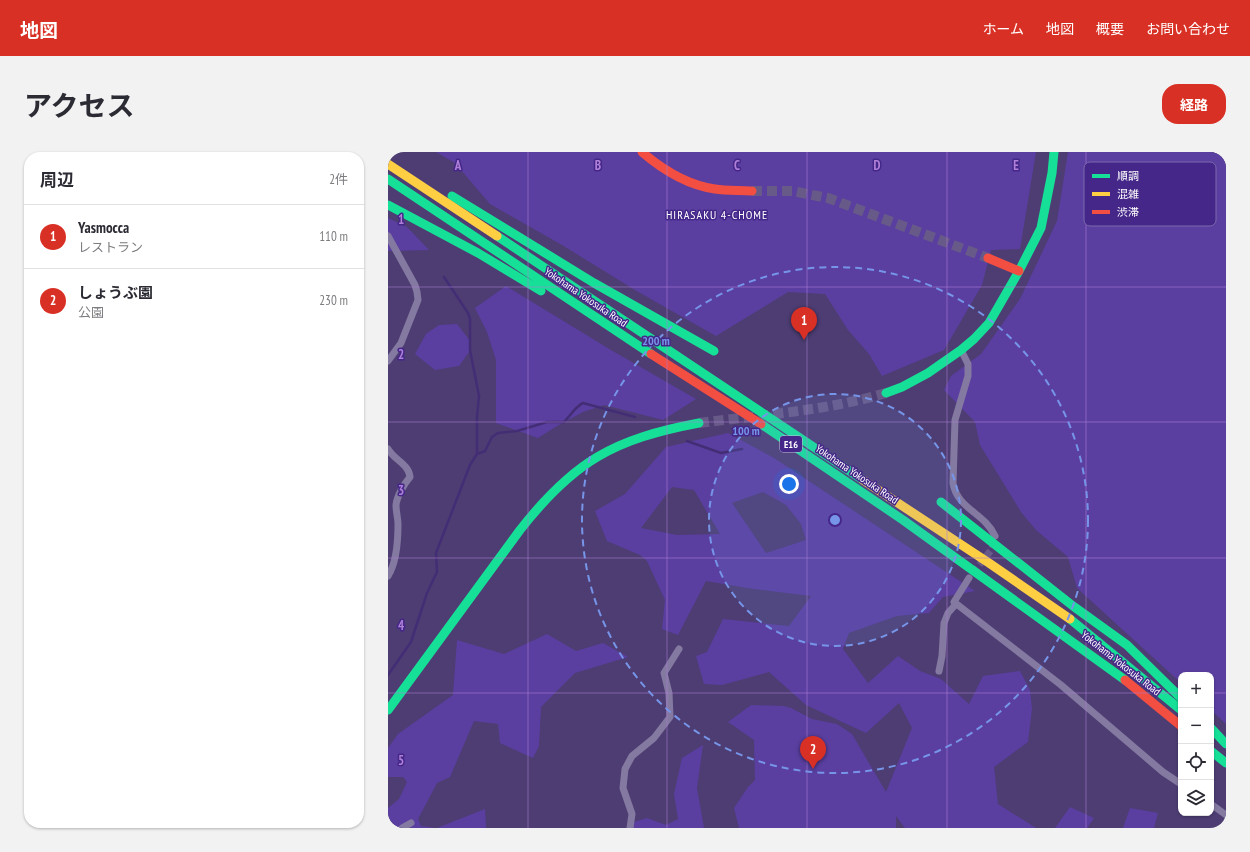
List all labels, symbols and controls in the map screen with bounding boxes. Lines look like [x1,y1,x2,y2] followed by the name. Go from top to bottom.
[20,18,58,42] text: 地図
[982,20,1024,38] text: ホーム
[1046,20,1074,38] text: 地図
[1096,20,1124,38] text: 概要
[1146,20,1230,38] text: お問い合わせ
[1162,84,1226,124] button: 経路
[24,87,135,124] text: アクセス
[454,157,462,174] text: A
[595,157,601,174] text: B
[734,157,740,174] text: C
[874,157,881,174] text: D
[1013,157,1019,174] text: E
[1084,162,1216,226] legend
[40,169,74,191] text: 周辺
[1117,169,1139,183] text: 順調
[329,171,348,188] text: 2件
[1117,187,1139,201] text: 混雑
[1117,205,1139,219] text: 渋滞
[666,207,768,222] district label: HIRASAKU 4-CHOME
[398,211,404,228] text: 1
[78,218,129,237] text: Yasmocca
[50,228,56,245] text: 1
[319,228,348,245] text: 110 m
[78,239,143,256] text: レストラン
[542,264,630,330] street label: Yokohama Yokosuka Road
[78,283,153,302] text: しょうぶ園
[50,292,56,309] text: 2
[319,292,348,309] text: 230 m
[78,304,104,321] text: 公園
[791,307,817,340] pin: 1
[642,333,670,348] text: 200 m
[398,346,404,363] text: 2
[732,423,760,438] text: 100 m
[780,436,802,452] road number: E16
[813,441,901,507] street label: Yokohama Yokosuka Road
[779,474,799,494] your location
[398,482,404,499] text: 3
[828,513,842,527] centre of rings
[398,617,405,634] text: 4
[1079,628,1164,698] street label: Yokohama Yokosuka Road
[1178,672,1214,816] map controls
[1178,672,1214,708] button: +
[1178,708,1214,744] button: −
[800,736,826,769] pin: 2
[1178,744,1214,780] button: locate
[398,752,404,769] text: 5
[1178,780,1214,816] button: layers

